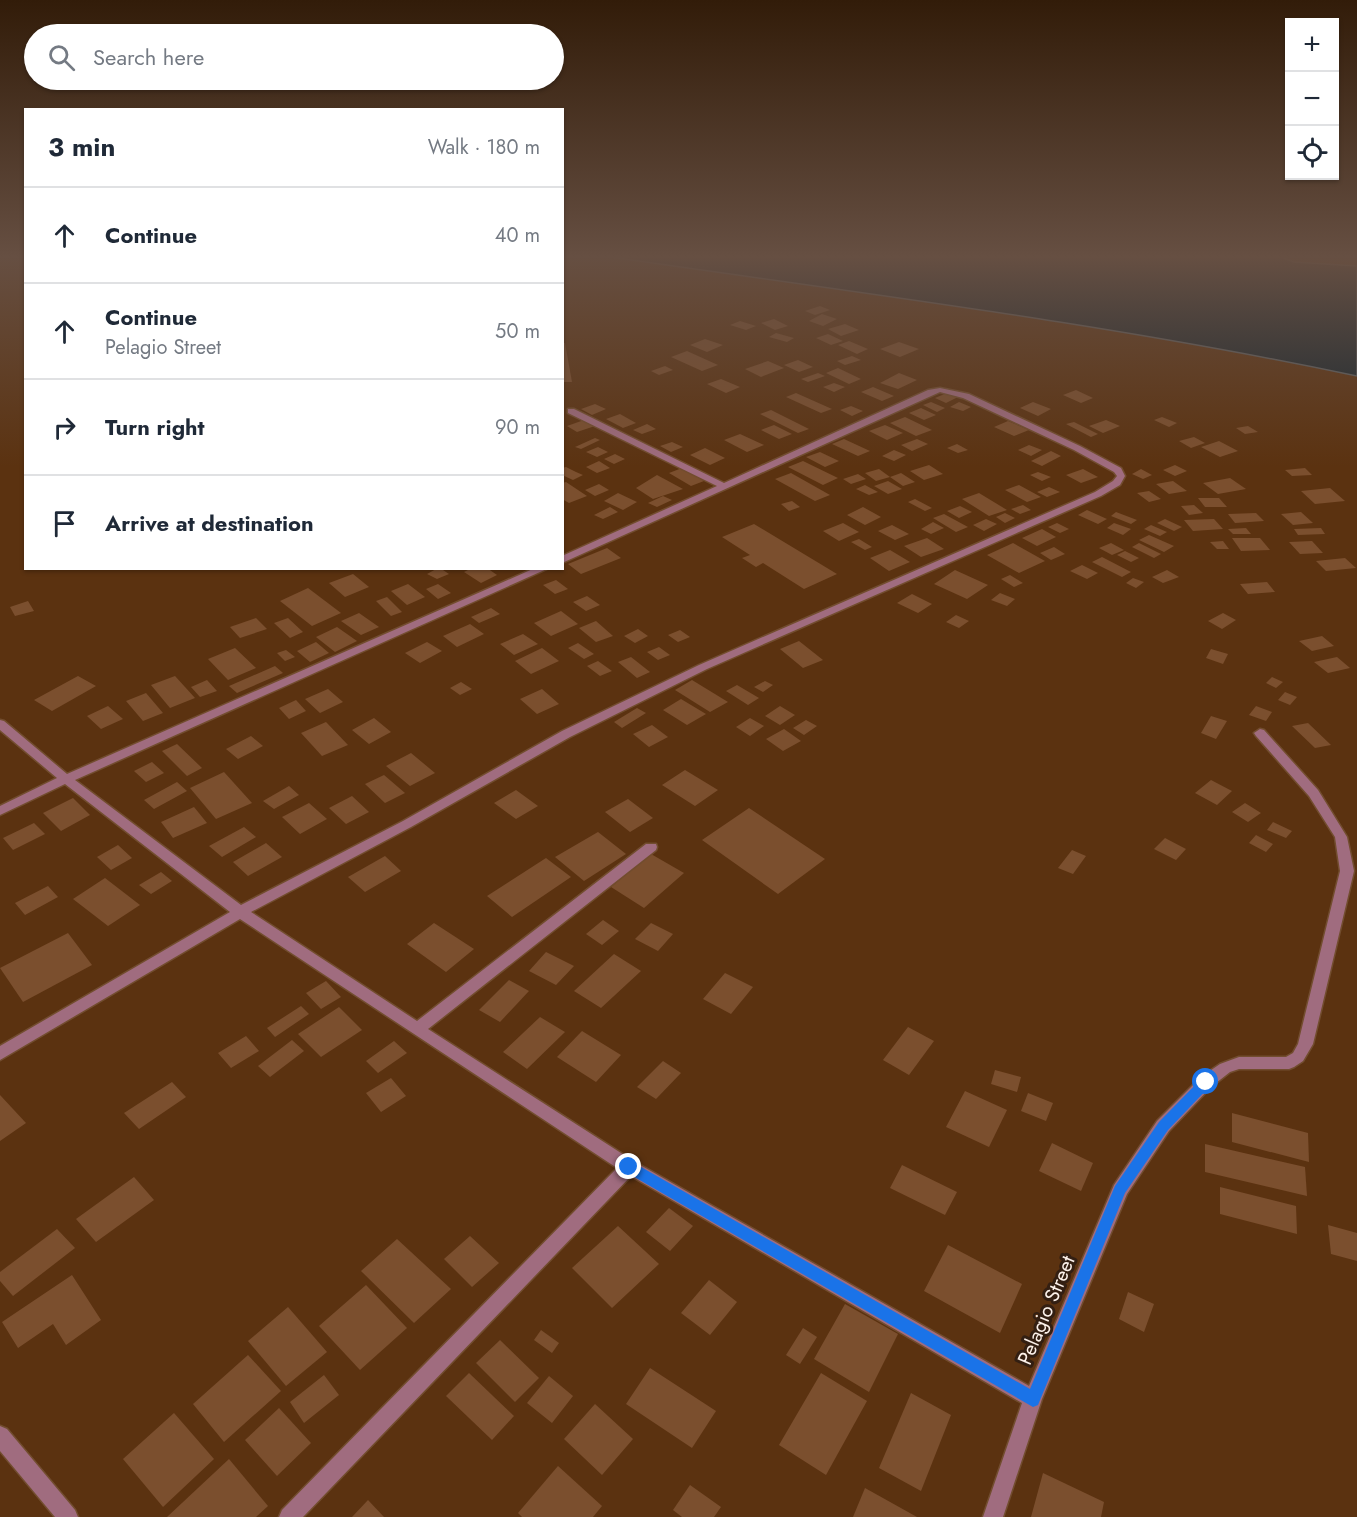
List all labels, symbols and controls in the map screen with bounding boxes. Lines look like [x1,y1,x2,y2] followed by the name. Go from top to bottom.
[1285,18,1339,180] map controls
[1285,18,1339,72] button: +
[24,24,564,90] search box
[45,41,78,74] icon: search
[93,41,204,73] text: Search here
[1285,72,1339,126] button: −
[1285,126,1339,180] button: locate
[48,128,115,166] text: 3 min
[428,133,540,162] text: Walk · 180 m
[48,219,81,252] icon: ahead
[105,219,197,251] text: Continue
[495,221,540,250] text: 40 m
[105,301,197,333] text: Continue
[48,315,81,348] icon: ahead
[495,317,540,346] text: 50 m
[105,333,221,362] text: Pelagio Street
[48,411,81,444] icon: right
[105,411,205,443] text: Turn right
[495,413,540,442] text: 90 m
[48,507,81,540] icon: arrive
[105,507,314,539] text: Arrive at destination
[1192,1068,1218,1094] route start
[615,1153,641,1179] route end
[1010,1251,1083,1369] street label: Pelagio Street

